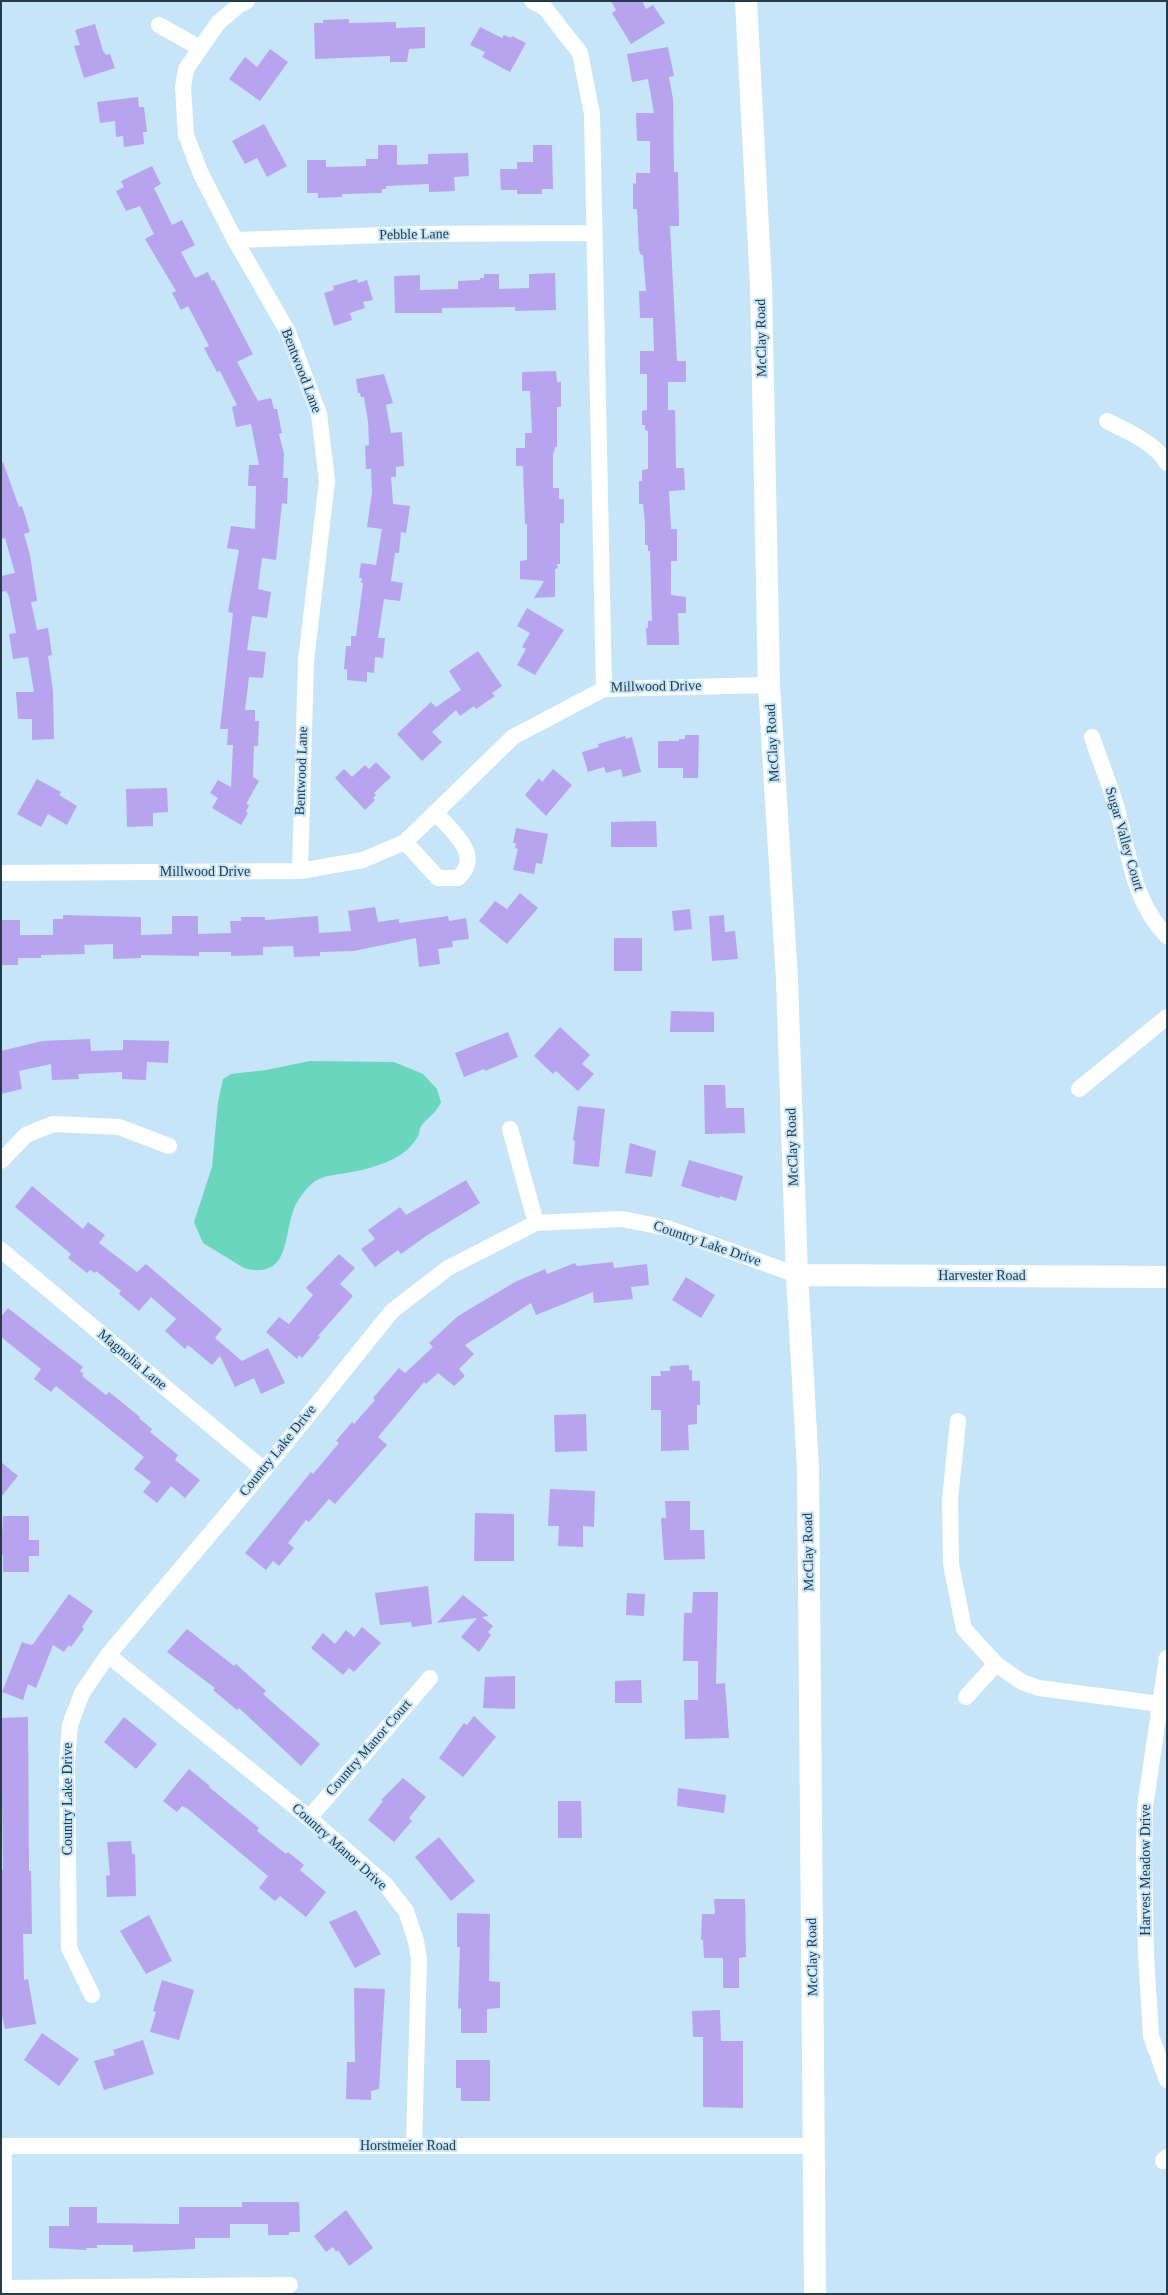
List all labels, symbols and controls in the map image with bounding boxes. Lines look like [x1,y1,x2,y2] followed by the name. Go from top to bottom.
[379,226,449,244] street label: Pebble Lane
[753,299,771,377] street label: McClay Road
[277,326,325,416] street label: Bentwood Lane
[611,678,701,696] street label: Millwood Drive
[763,704,783,782] street label: McClay Road
[292,726,312,816] street label: Bentwood Lane
[1101,785,1147,893] street label: Sugar Valley Court
[160,864,250,880] street label: Millwood Drive
[783,1108,803,1186] street label: McClay Road
[651,1218,763,1270] street label: Country Lake Drive
[938,1268,1026,1284] street label: Harvester Road
[94,1326,170,1394] street label: Magnolia Lane
[236,1402,320,1500] street label: Country Lake Drive
[800,1513,818,1591] street label: McClay Road
[323,1696,415,1800] street label: Country Manor Court
[60,1743,76,1855] street label: Country Lake Drive
[288,1800,390,1894] street label: Country Manor Drive
[1138,1804,1154,1936] street label: Harvest Meadow Drive
[804,1918,822,1996] street label: McClay Road
[360,2138,456,2154] street label: Horstmeier Road

